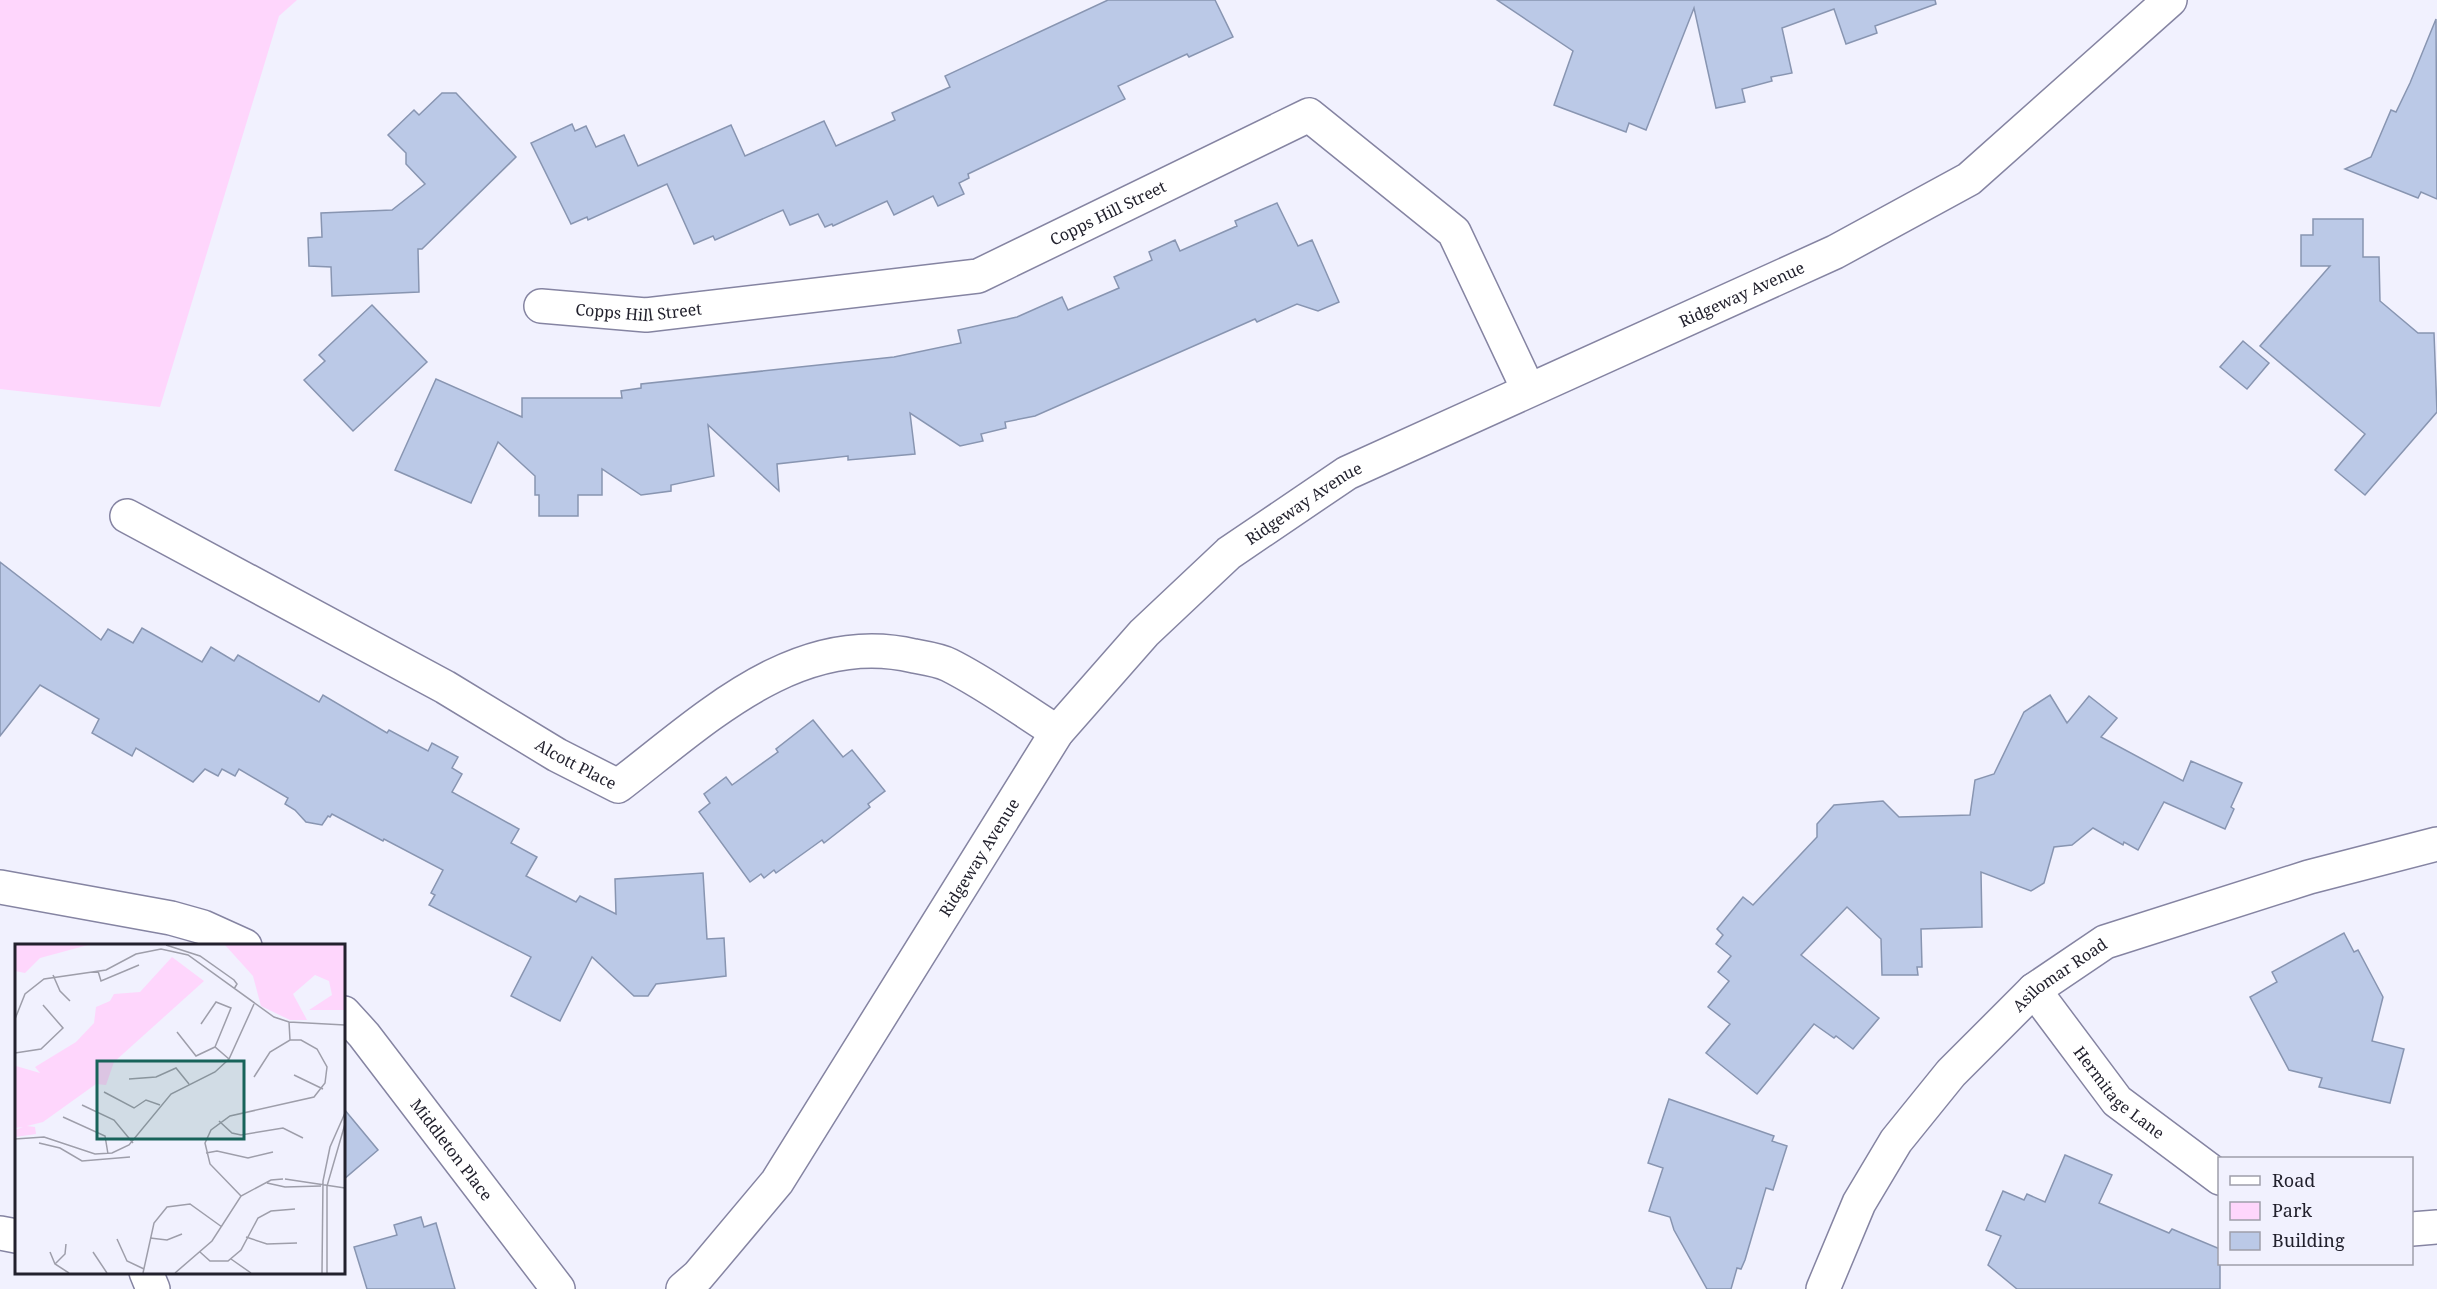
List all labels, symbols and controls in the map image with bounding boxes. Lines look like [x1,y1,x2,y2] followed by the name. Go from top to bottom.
[1046,175,1170,250] street label: Copps Hill Street
[1675,256,1808,332] street label: Ridgeway Avenue
[575,298,703,326] street label: Copps Hill Street
[1241,457,1365,550] street label: Ridgeway Avenue
[531,733,620,794] street label: Alcott Place
[934,794,1024,921] street label: Ridgeway Avenue
[2008,933,2111,1016] street label: Asilomar Road
[15,944,345,1274] inset map
[2069,1042,2169,1144] street label: Hermitage Lane
[406,1094,498,1205] street label: Middleton Place
[2218,1157,2413,1265] legend
[2272,1168,2315,1192] text: Road
[2272,1198,2312,1222] text: Park
[2272,1228,2345,1252] text: Building

